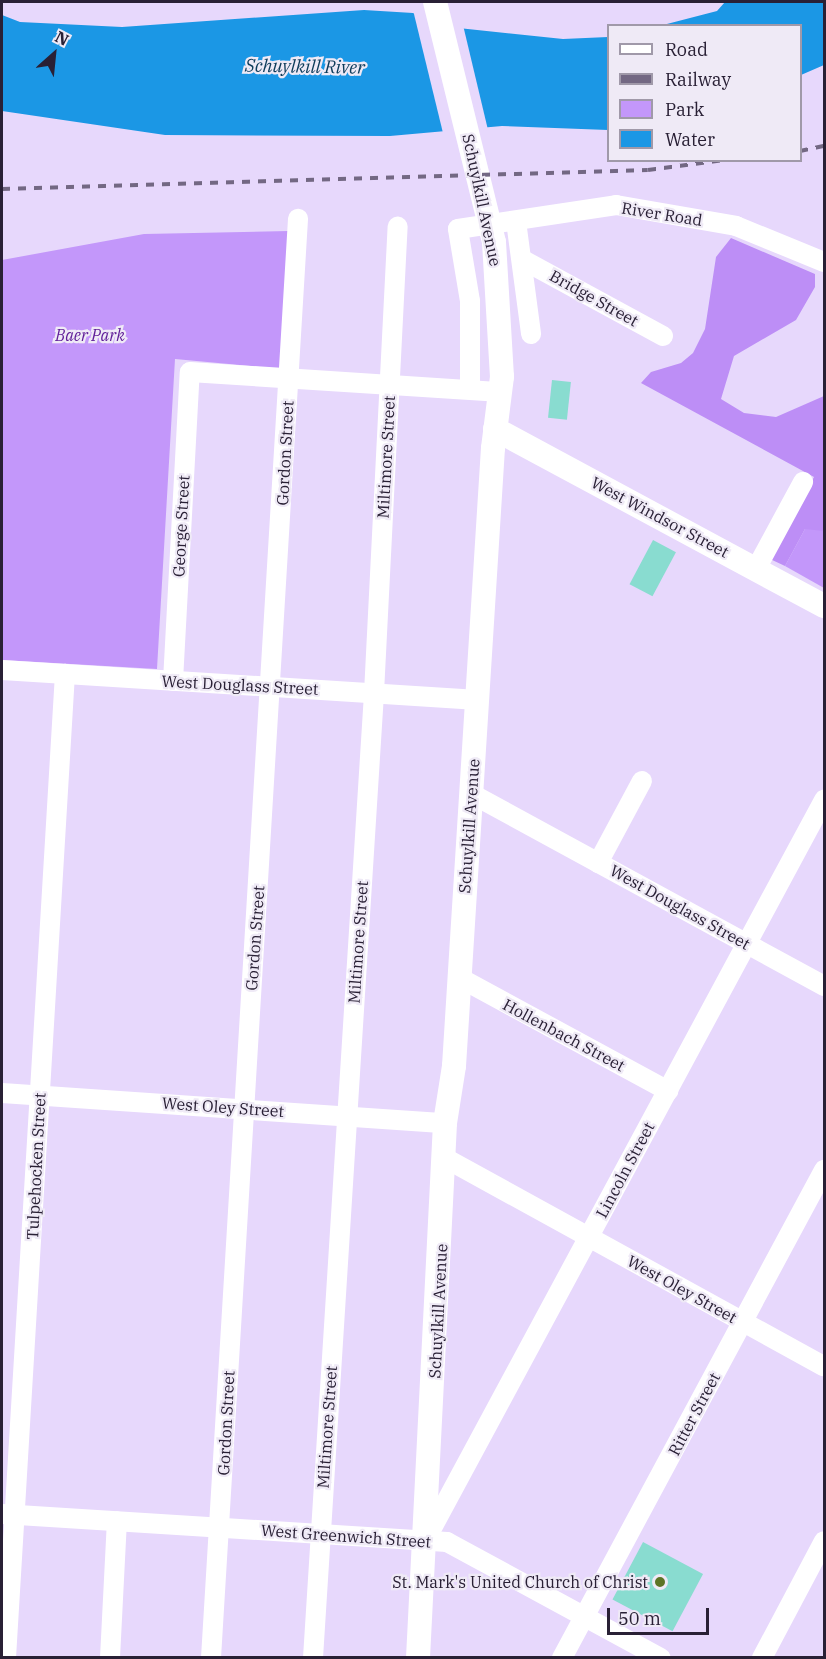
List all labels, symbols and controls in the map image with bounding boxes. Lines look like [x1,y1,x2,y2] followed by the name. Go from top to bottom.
[24,24,84,84] north arrow
[607,24,802,162] legend
[52,26,72,50] text: N
[665,38,708,61] text: Road
[245,55,365,79] water label: Schuylkill River
[665,68,731,91] text: Railway
[665,98,704,121] text: Park
[665,128,715,151] text: Water
[459,132,505,268] street label: Schuylkill Avenue
[620,198,704,230] street label: River Road
[546,266,642,330] street label: Bridge Street
[55,325,125,345] park label: Baer Park
[373,395,399,519] street label: Miltimore Street
[273,400,297,506] street label: Gordon Street
[588,473,732,561] street label: West Windsor Street
[169,475,193,577] street label: George Street
[161,671,319,699] street label: West Douglass Street
[455,758,483,894] street label: Schuylkill Avenue
[607,861,753,953] street label: West Douglass Street
[344,880,372,1004] street label: Miltimore Street
[242,885,268,991] street label: Gordon Street
[500,995,628,1075] street label: Hollenbach Street
[23,1092,49,1240] street label: Tulpehocken Street
[161,1093,285,1121] street label: West Oley Street
[592,1119,658,1221] street label: Lincoln Street
[425,1243,451,1379] street label: Schuylkill Avenue
[624,1251,740,1327] street label: West Oley Street
[313,1365,341,1489] street label: Miltimore Street
[664,1369,724,1459] street label: Ritter Street
[214,1370,238,1476] street label: Gordon Street
[260,1520,432,1552] street label: West Greenwich Street
[392,1572,648,1592] place label: St. Mark's United Church of Christ
[653,1575,667,1589] marker: St. Mark's United Church of Christ
[610,1596,712,1634] scale bar
[618,1607,661,1630] text: 50 m

